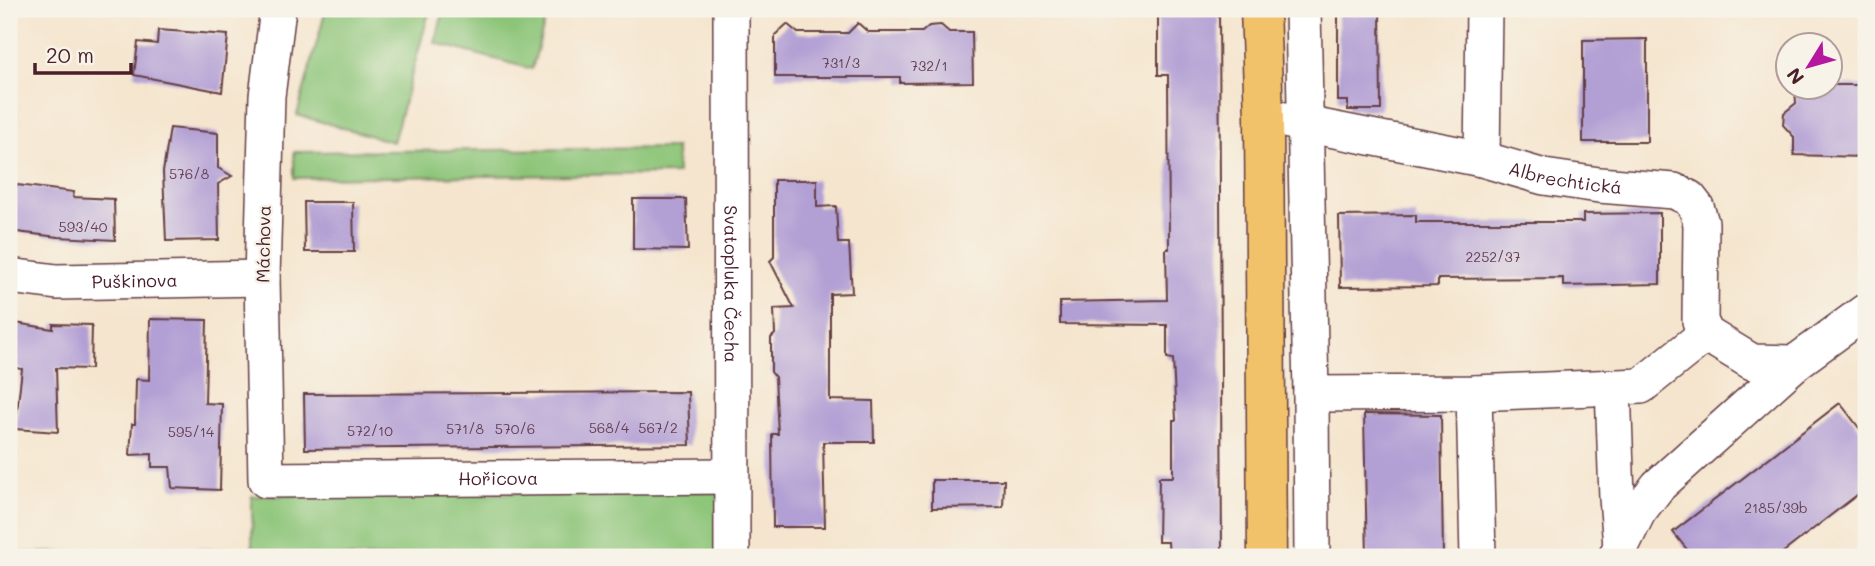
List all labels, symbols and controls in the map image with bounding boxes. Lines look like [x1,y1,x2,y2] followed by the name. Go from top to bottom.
[35,32,131,76] scale bar
[1773,32,1843,102] north arrow
[46,41,94,68] text: 20 m
[822,53,860,72] house number: 731/3
[910,56,948,75] house number: 732/1
[1781,63,1809,90] text: N
[1506,155,1623,199] street label: Albrechtická
[169,164,209,183] house number: 576/8
[250,205,276,283] street label: Máchova
[719,205,744,363] street label: Svatopluka Čecha
[59,217,108,236] house number: 593/40
[1466,247,1521,266] house number: 2252/37
[91,268,178,293] street label: Puškinova
[589,418,630,437] house number: 568/4
[638,418,678,437] house number: 567/2
[446,419,484,438] house number: 571/8
[495,419,535,438] house number: 570/6
[347,421,393,440] house number: 572/10
[168,422,215,441] house number: 595/14
[458,466,538,490] street label: Hořicova
[1744,498,1808,517] house number: 2185/39b

